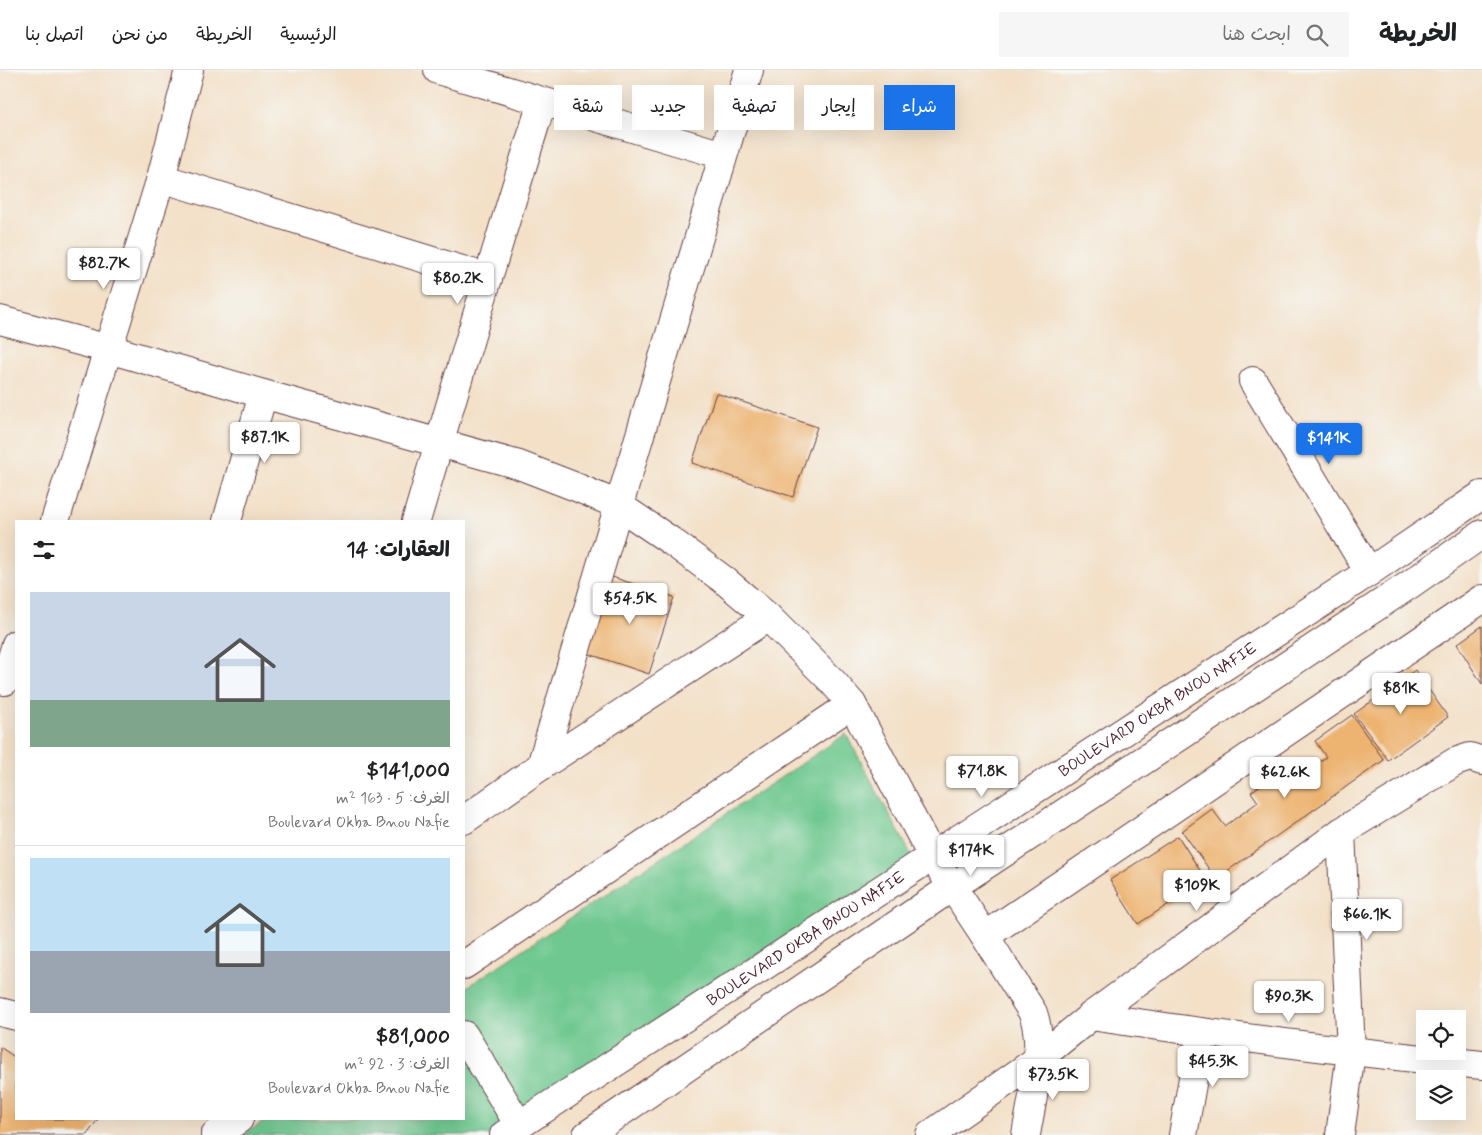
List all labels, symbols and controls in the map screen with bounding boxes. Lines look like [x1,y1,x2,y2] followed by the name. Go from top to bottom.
[999,12,1349,57] search box
[1379,19,1457,50] text: الخريطة
[1303,21,1331,49] icon: search
[1222,22,1291,47] text: ابحث هنا
[25,23,84,47] text: اتصل بنا
[112,23,168,47] text: من نحن
[196,23,252,47] text: الخريطة
[280,23,337,47] text: الرئيسية
[554,85,622,130] chip: شقة
[632,85,704,130] chip: جديد
[714,85,794,130] chip: تصفية
[804,85,874,130] chip: إيجار
[884,85,955,130] chip: شراء
[63,248,145,290] pin: $82.7K
[78,253,130,274] text: $82.7K
[417,262,499,305] pin: $80.2K
[433,268,483,289] text: $80.2K
[224,422,306,464] pin: $87.1K
[1294,422,1364,465] pin: $141K
[241,427,289,448] text: $87.1K
[1307,428,1351,449] text: $141K
[30,536,58,564] icon: filters
[346,536,450,564] text: العقارات: 14
[589,582,671,625] pin: $54.5K
[604,588,656,609] text: $54.5K
[195,625,285,715] icon: home
[1055,637,1261,782] street label: BOULEVARD OKBA BNOU NAFIE
[1371,672,1431,715] pin: $81K
[1383,678,1419,699] text: $81K
[941,756,1023,798] pin: $71.8K
[1244,756,1326,799] pin: $62.6K
[366,757,450,785] text: $141,000
[957,761,1007,782] text: $71.8K
[1261,762,1309,783] text: $62.6K
[336,788,450,809] text: الغرف: 5 · 163 m²
[268,812,450,833] text: Boulevard Okba Bnou Nafie
[936,834,1006,877] pin: $174K
[948,840,994,861] text: $174K
[703,866,909,1011] street label: BOULEVARD OKBA BNOU NAFIE
[1162,870,1232,912] pin: $109K
[1174,875,1220,896] text: $109K
[195,890,285,980] icon: home
[1326,898,1408,941] pin: $66.1K
[1343,904,1391,925] text: $66.1K
[1248,980,1330,1023] pin: $90.3K
[1265,986,1313,1007] text: $90.3K
[1416,1010,1466,1120] map controls
[1416,1010,1466,1060] button: locate
[376,1023,450,1051] text: $81,000
[1172,1046,1254,1088] pin: $45.3K
[1188,1051,1238,1072] text: $45.3K
[344,1054,450,1075] text: الغرف: 3 · 92 m²
[1012,1058,1094,1101] pin: $73.5K
[1028,1064,1078,1085] text: $73.5K
[1416,1070,1466,1120] button: layers
[268,1078,450,1099] text: Boulevard Okba Bnou Nafie

